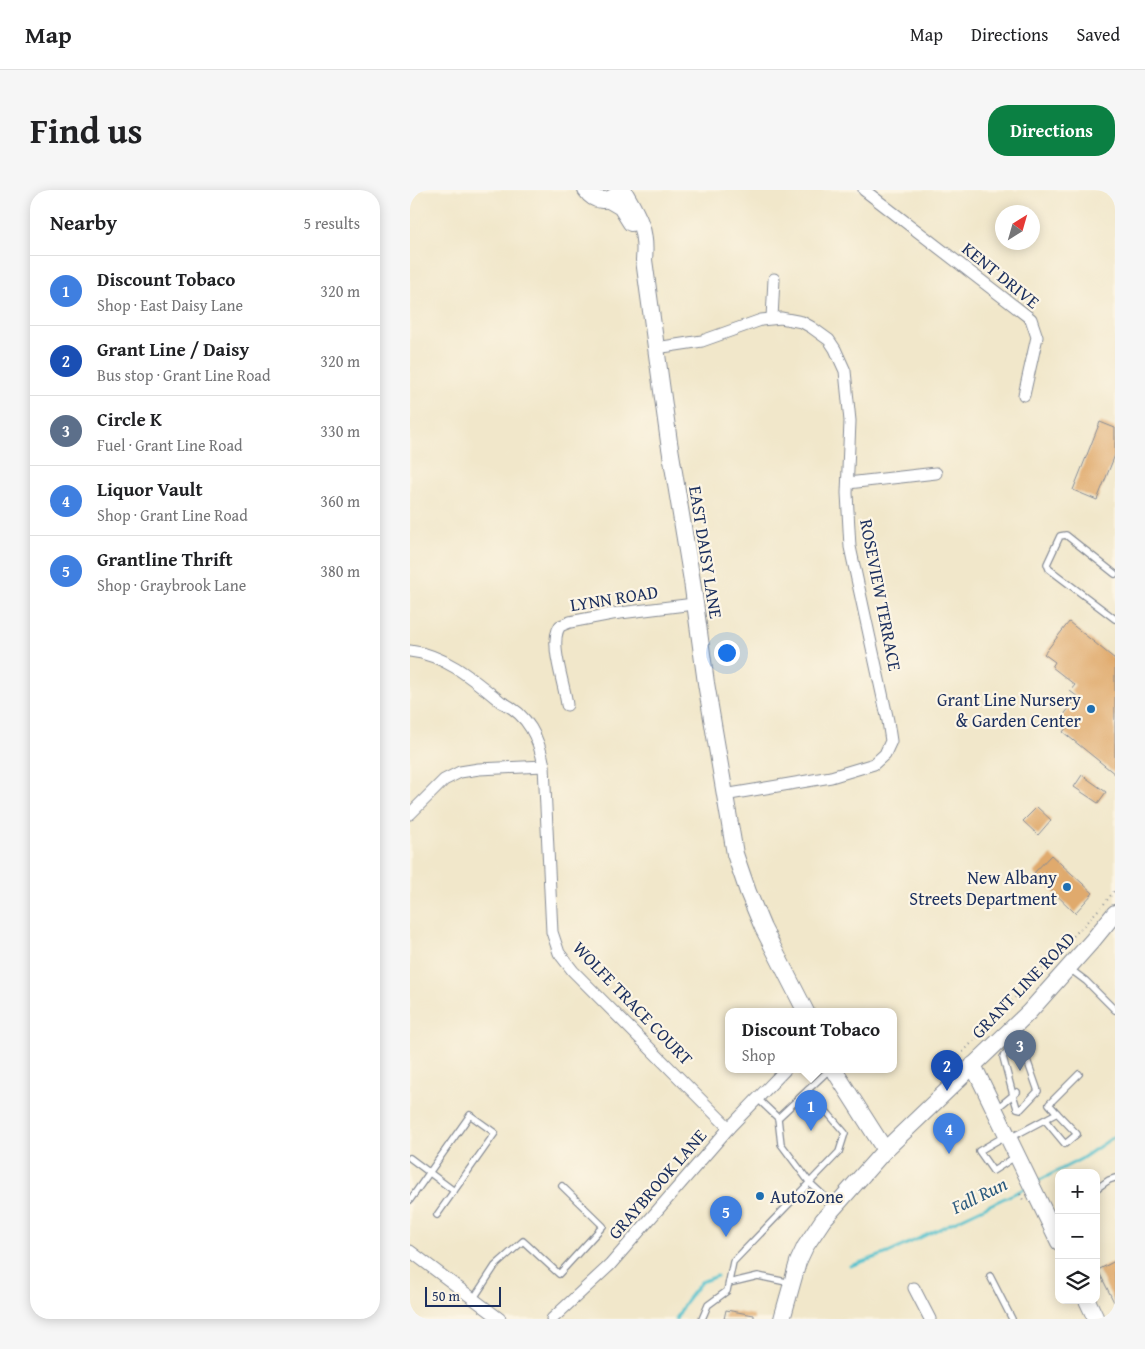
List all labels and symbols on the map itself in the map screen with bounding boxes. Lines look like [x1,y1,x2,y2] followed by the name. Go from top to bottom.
[995,205,1040,250] north arrow
[956,235,1046,315] street label: KENT DRIVE
[682,484,730,620] street label: EAST DAISY LANE
[853,517,909,673] street label: ROSEVIEW TERRACE
[568,578,660,618] street label: LYNN ROAD
[714,640,740,666] your location
[937,686,1082,734] place label: Grant Line Nursery & Garden Center
[1085,703,1097,715] marker: Grant Line Nursery & Garden Center
[909,864,1058,912] place label: New Albany Streets Department
[1061,881,1073,893] marker: New Albany Streets Department
[965,925,1081,1045] street label: GRANT LINE ROAD
[567,935,699,1071] street label: WOLFE TRACE COURT
[1004,1030,1036,1071] pin: 3
[931,1050,963,1091] pin: 2
[795,1090,827,1131] pin: 1
[933,1113,965,1154] pin: 4
[601,1123,713,1245] street label: GRAYBROOK LANE
[945,1169,1012,1221] water label: Fall Run
[770,1183,843,1210] place label: AutoZone
[754,1190,766,1202] marker: AutoZone
[710,1196,742,1237] pin: 5
[425,1284,501,1307] scale bar

